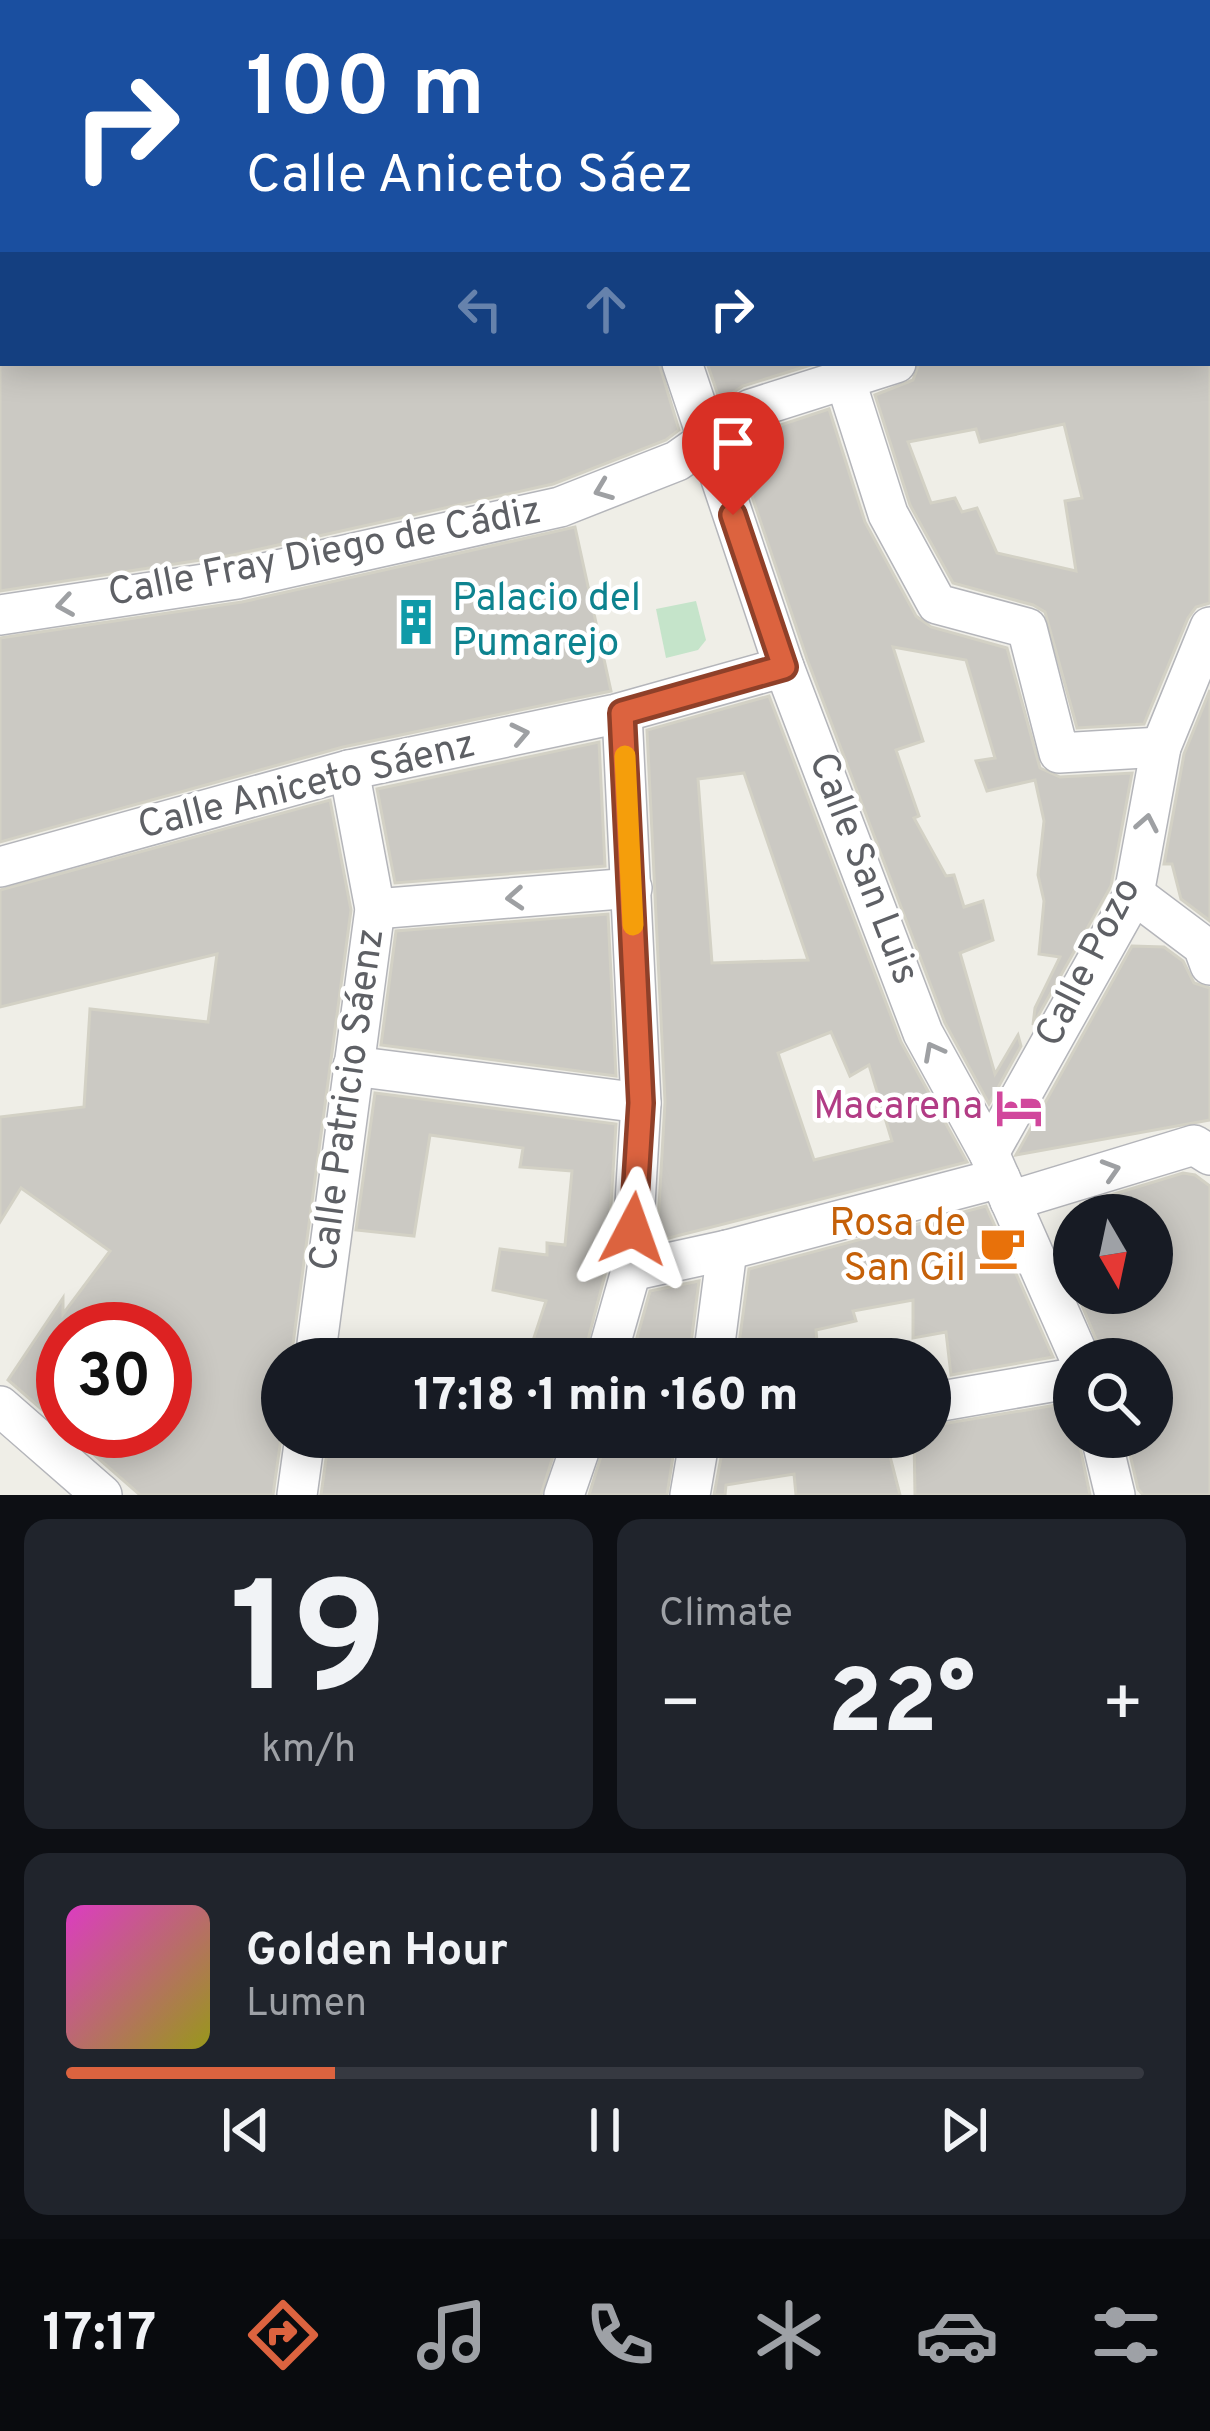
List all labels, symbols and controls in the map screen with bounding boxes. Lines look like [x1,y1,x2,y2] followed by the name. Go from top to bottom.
[246,39,485,145] text: 100 m
[48,48,204,204] icon: right
[246,143,693,212] text: Calle Aniceto Sáez
[447,276,513,342] icon: left
[573,276,639,342] icon: ahead
[699,276,765,342] icon: right
[682,392,784,515] pin
[700,410,766,476] icon: arrive
[593,476,614,501] one-way arrow
[104,488,546,620] street label: Calle Fray Diego de Cádiz
[452,576,641,670] place label: Palacio del Pumarejo
[55,591,75,617] one-way arrow
[391,597,441,647] building icon: Palacio del Pumarejo
[133,721,481,853] street label: Calle Aniceto Sáenz
[510,723,530,748] one-way arrow
[795,746,929,992] street label: Calle San Luis
[1133,814,1159,834] one-way arrow
[1027,870,1153,1056] street label: Calle Pozo
[505,884,524,910] one-way arrow
[301,926,397,1274] street label: Calle Patricio Sáenz
[924,1042,947,1063] one-way arrow
[994,1083,1044,1133] hotel icon: Macarena
[813,1084,983,1133] place label: Macarena
[1100,1160,1121,1185] one-way arrow
[570,1166,696,1292] position arrow
[1053,1194,1173,1314] north arrow
[1053,1194,1173,1458] map controls
[829,1201,966,1295] place label: Rosa de San Gil
[977,1222,1027,1272] cafe icon: Rosa de San Gil
[36,1302,192,1458] speed limit sign: 30
[1053,1338,1173,1458] button: search
[414,1369,798,1426] text: 17:18 · 1 min · 160 m
[229,1550,388,1748] text: 19
[659,1591,793,1640] text: Climate
[828,1651,975,1764] text: 22°
[659,1666,702,1749] text: −
[1101,1666,1144,1749] text: +
[261,1727,356,1776] text: km/h
[246,1924,508,1981] text: Golden Hour
[246,1981,367,2030] text: Lumen
[213,2097,279,2163] icon: previous
[572,2097,638,2163] icon: pause
[931,2097,997,2163] icon: next
[241,2293,325,2377] icon: directions
[410,2293,494,2377] icon: music
[578,2293,662,2377] icon: phone
[747,2293,831,2377] icon: climate
[915,2293,999,2377] icon: car
[1084,2293,1168,2377] icon: filters
[42,2301,156,2370] text: 17:17

